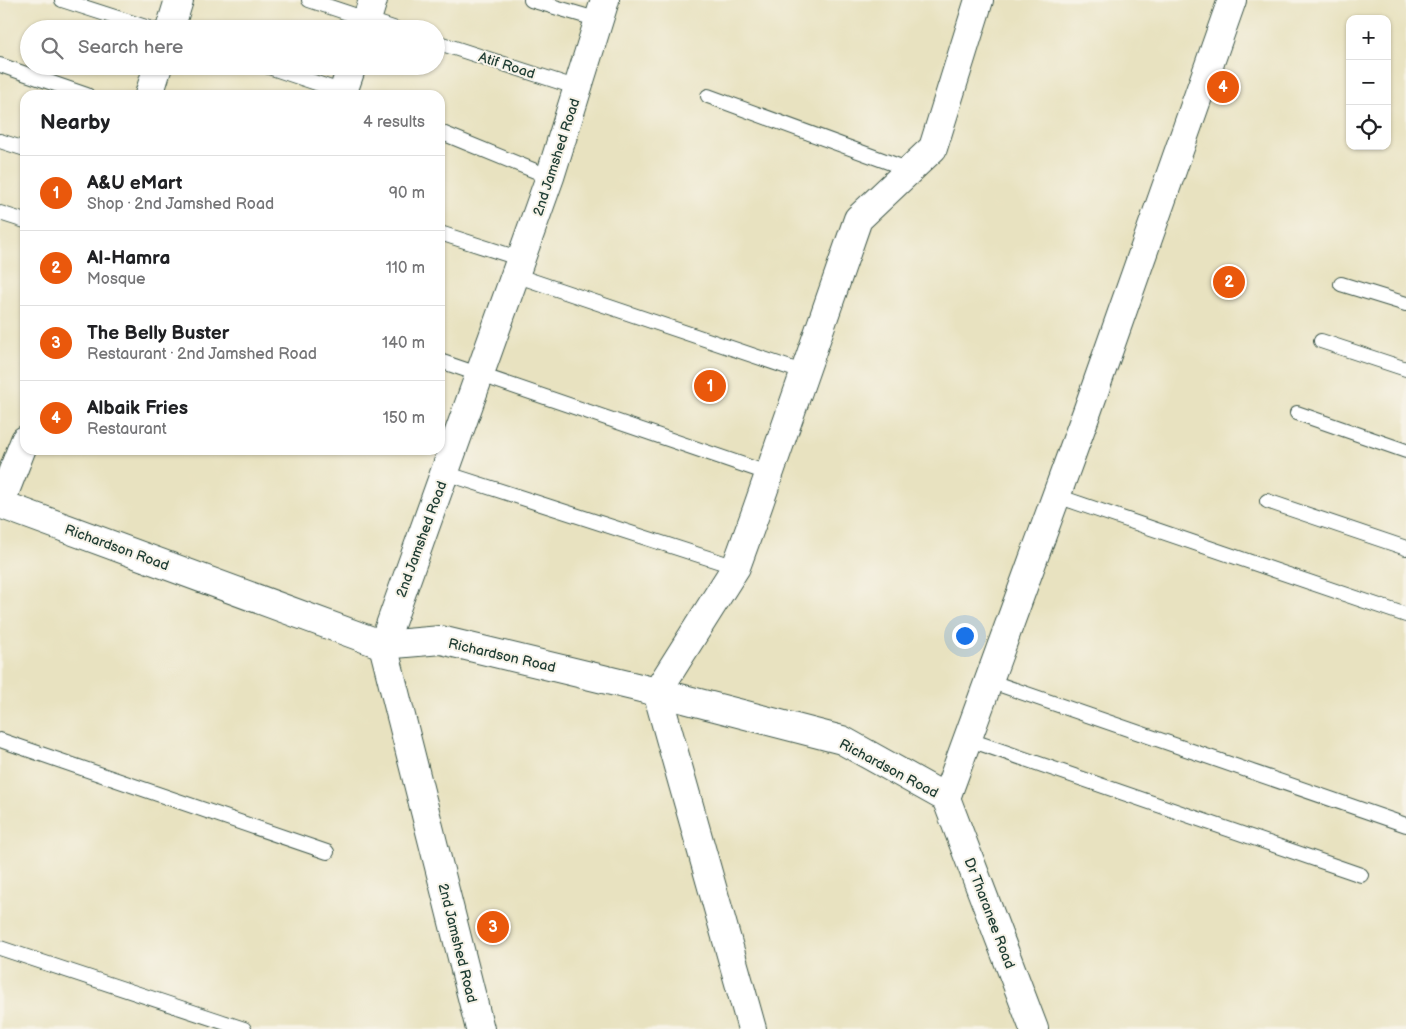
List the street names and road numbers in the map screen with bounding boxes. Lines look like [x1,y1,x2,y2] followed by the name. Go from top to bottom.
[477,48,537,83] street label: Atif Road
[529,96,583,218] street label: 2nd Jamshed Road
[393,479,450,600] street label: 2nd Jamshed Road
[62,521,171,574] street label: Richardson Road
[447,635,557,676] street label: Richardson Road
[836,735,941,802] street label: Richardson Road
[961,855,1018,971] street label: Dr Tharanee Road
[434,882,481,1005] street label: 2nd Jamshed Road

